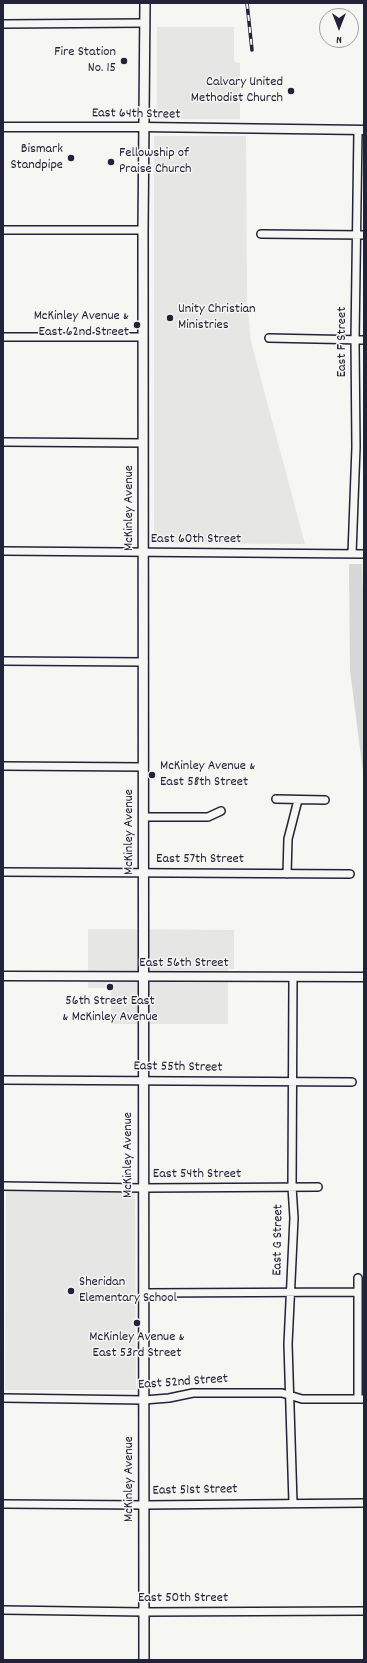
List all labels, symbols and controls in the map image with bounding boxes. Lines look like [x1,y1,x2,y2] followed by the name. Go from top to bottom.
[319,8,359,48] north arrow
[336,31,342,47] text: N
[54,45,116,78] place label: Fire Station No. 15
[119,56,129,66] marker: Fire Station No. 15
[191,75,283,108] place label: Calvary United Methodist Church
[286,86,296,96] marker: Calvary United Methodist Church
[92,106,180,124] street label: East 64th Street
[10,142,63,174] place label: Bismark Standpipe
[119,146,192,178] place label: Fellowship of Praise Church
[66,153,76,163] marker: Bismark Standpipe
[106,157,116,167] marker: Fellowship of Praise Church
[178,302,256,334] place label: Unity Christian Ministries
[335,307,351,377] street label: East F Street
[34,309,129,342] place label: McKinley Avenue & East 62nd Street
[165,313,175,323] marker: Unity Christian Ministries
[132,320,142,330] marker: McKinley Avenue & East 62nd Street
[122,465,138,551] street label: McKinley Avenue
[151,532,241,548] street label: East 60th Street
[160,759,255,792] place label: McKinley Avenue & East 58th Street
[147,770,157,780] marker: McKinley Avenue & East 58th Street
[122,789,138,875] street label: McKinley Avenue
[156,852,244,868] street label: East 57th Street
[139,956,229,972] street label: East 56th Street
[105,982,115,992] marker: 56th Street East & McKinley Avenue
[62,994,158,1026] place label: 56th Street East & McKinley Avenue
[133,1059,223,1077] street label: East 55th Street
[121,1112,137,1198] street label: McKinley Avenue
[153,1167,241,1183] street label: East 54th Street
[270,1204,288,1276] street label: East G Street
[79,1275,177,1308] place label: Sheridan Elementary School
[66,1286,76,1296] marker: Sheridan Elementary School
[132,1318,142,1328] marker: McKinley Avenue & East 53rd Street
[89,1330,185,1362] place label: McKinley Avenue & East 53rd Street
[137,1371,229,1395] street label: East 52nd Street
[122,1436,138,1522] street label: McKinley Avenue
[152,1482,238,1500] street label: East 51st Street
[138,1591,228,1607] street label: East 50th Street

